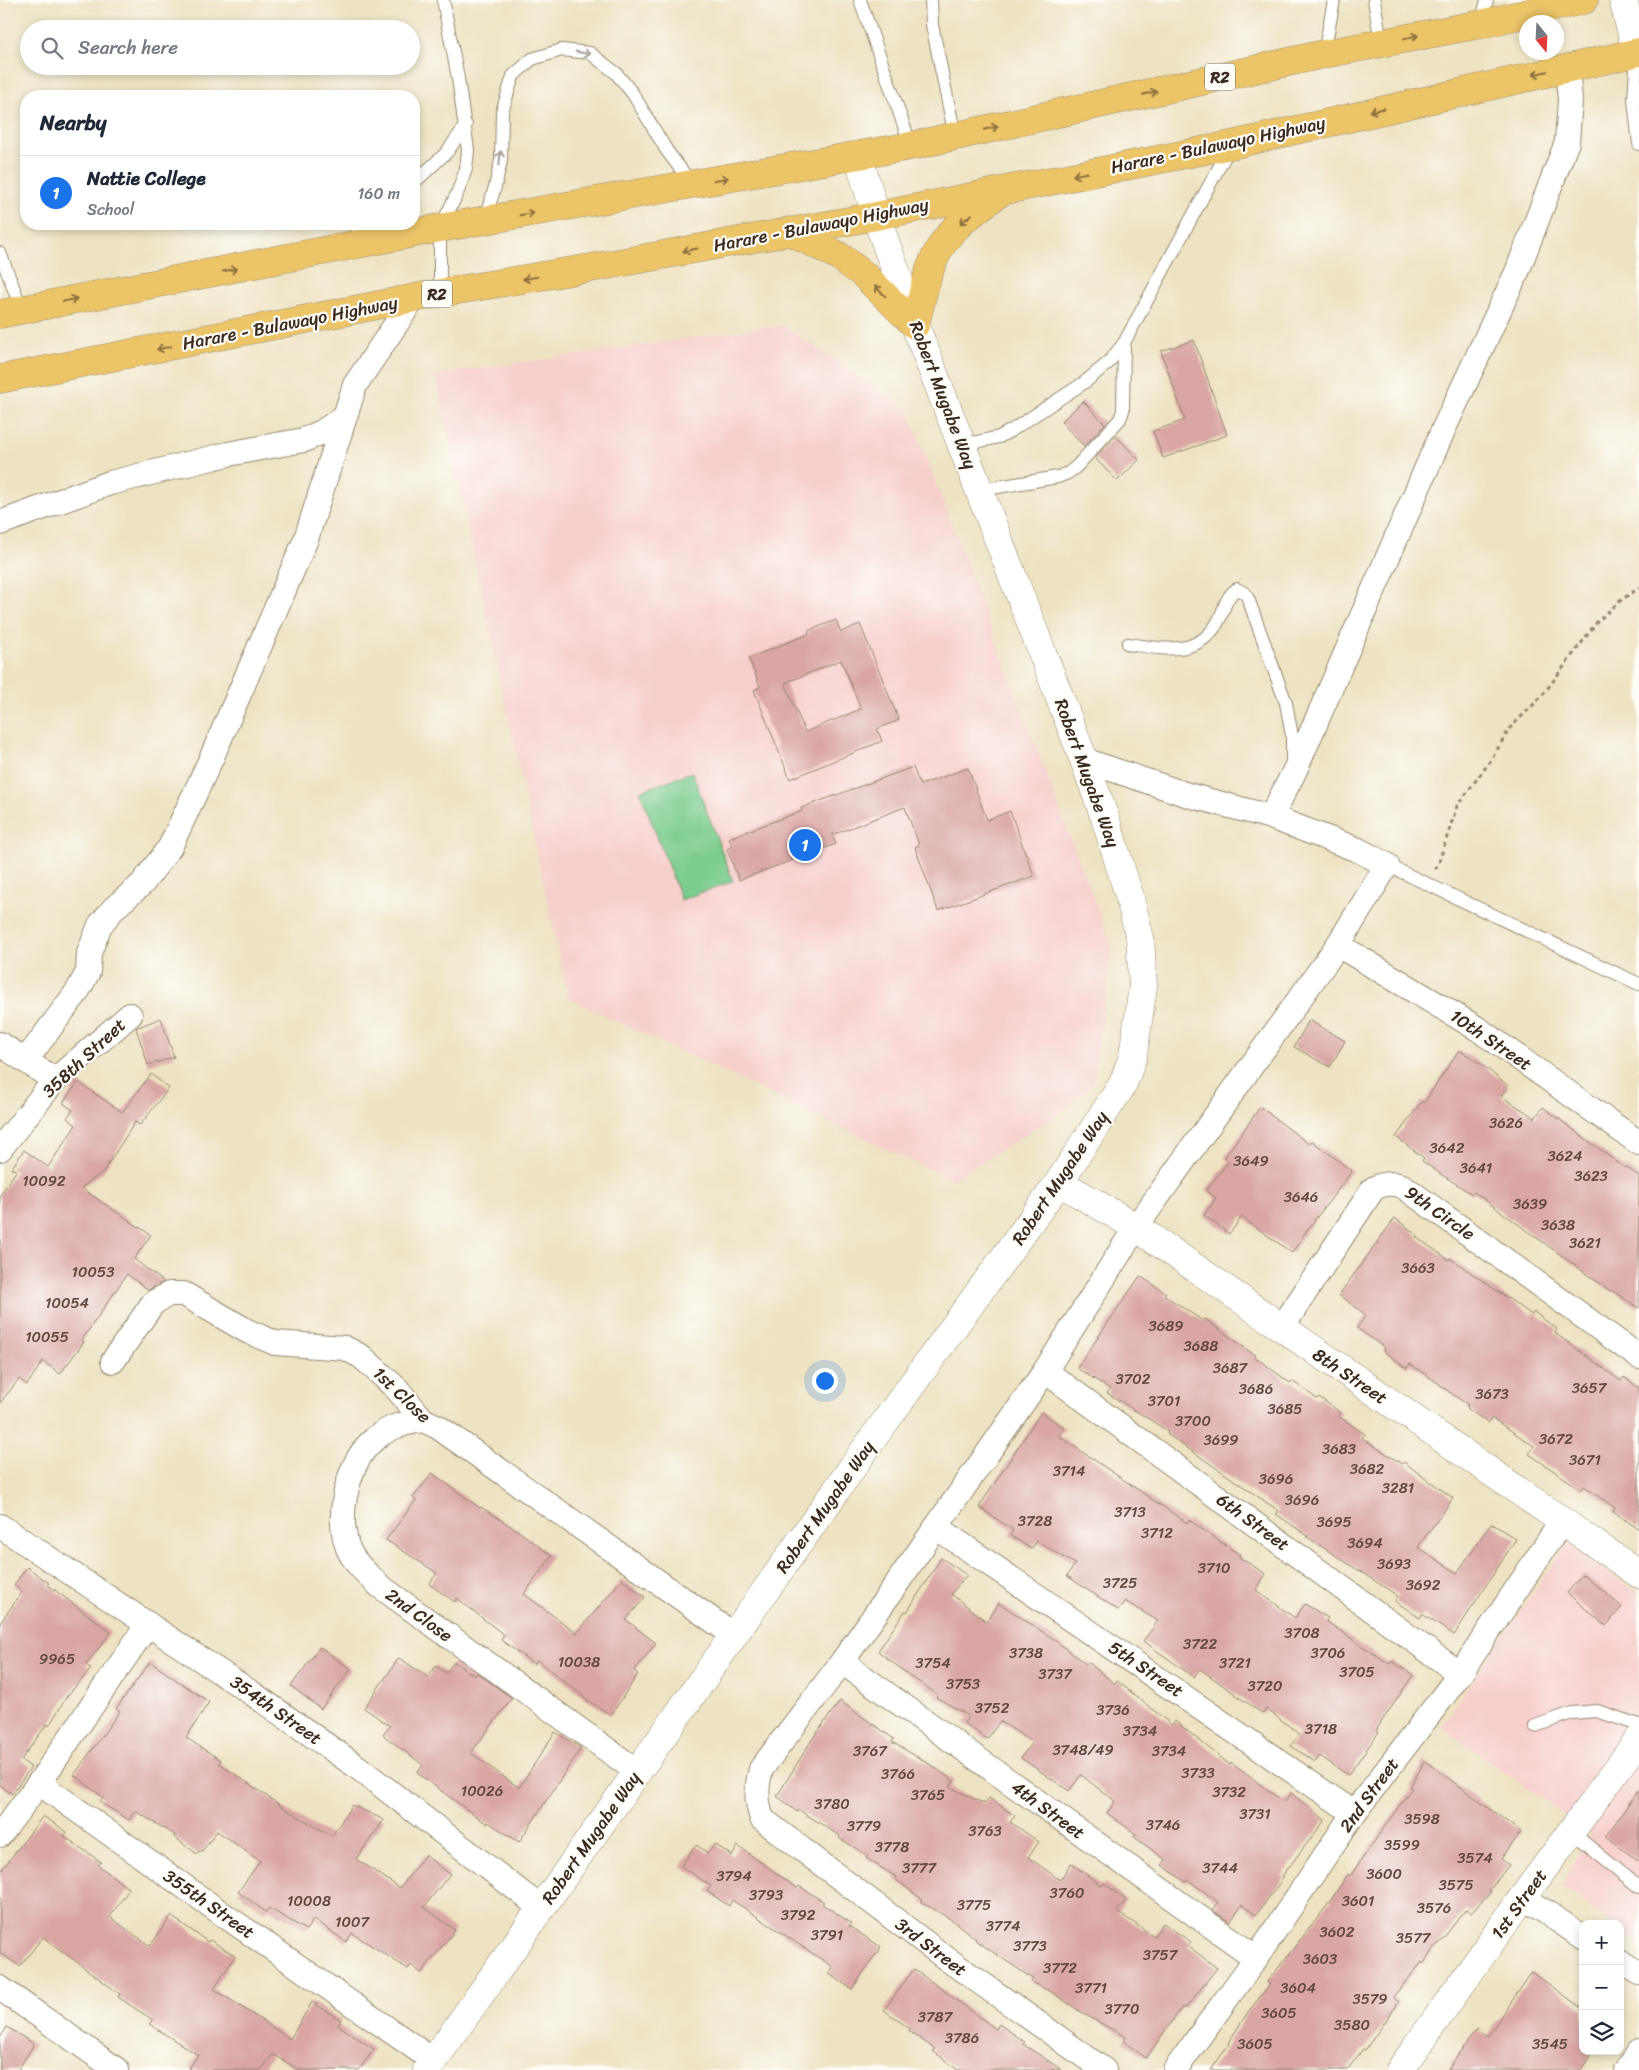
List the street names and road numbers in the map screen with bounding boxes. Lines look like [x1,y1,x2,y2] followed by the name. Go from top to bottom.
[1205,64,1235,90] road number: R2
[1108,106,1329,183] street label: Harare - Bulawayo Highway
[711,188,932,262] street label: Harare - Bulawayo Highway
[422,280,452,308] road number: R2
[180,286,401,360] street label: Harare - Bulawayo Highway
[900,316,986,475] street label: Robert Mugabe Way
[1045,694,1129,853] street label: Robert Mugabe Way
[1443,1001,1539,1079] street label: 10th Street
[34,1010,134,1106] street label: 358th Street
[1003,1103,1118,1252] street label: Robert Mugabe Way
[1398,1177,1482,1249] street label: 9th Circle
[1306,1339,1394,1413] street label: 8th Street
[365,1359,439,1431] street label: 1st Close
[767,1433,883,1580] street label: Robert Mugabe Way
[1209,1484,1297,1560] street label: 6th Street
[378,1579,460,1651] street label: 2nd Close
[1102,1632,1190,1706] street label: 5th Street
[223,1666,329,1754] street label: 354th Street
[1331,1750,1407,1839] street label: 2nd Street
[533,1764,649,1911] street label: Robert Mugabe Way
[1004,1772,1092,1848] street label: 4th Street
[156,1860,262,1948] street label: 355th Street
[1482,1862,1556,1946] street label: 1st Street
[888,1909,974,1985] street label: 3rd Street

